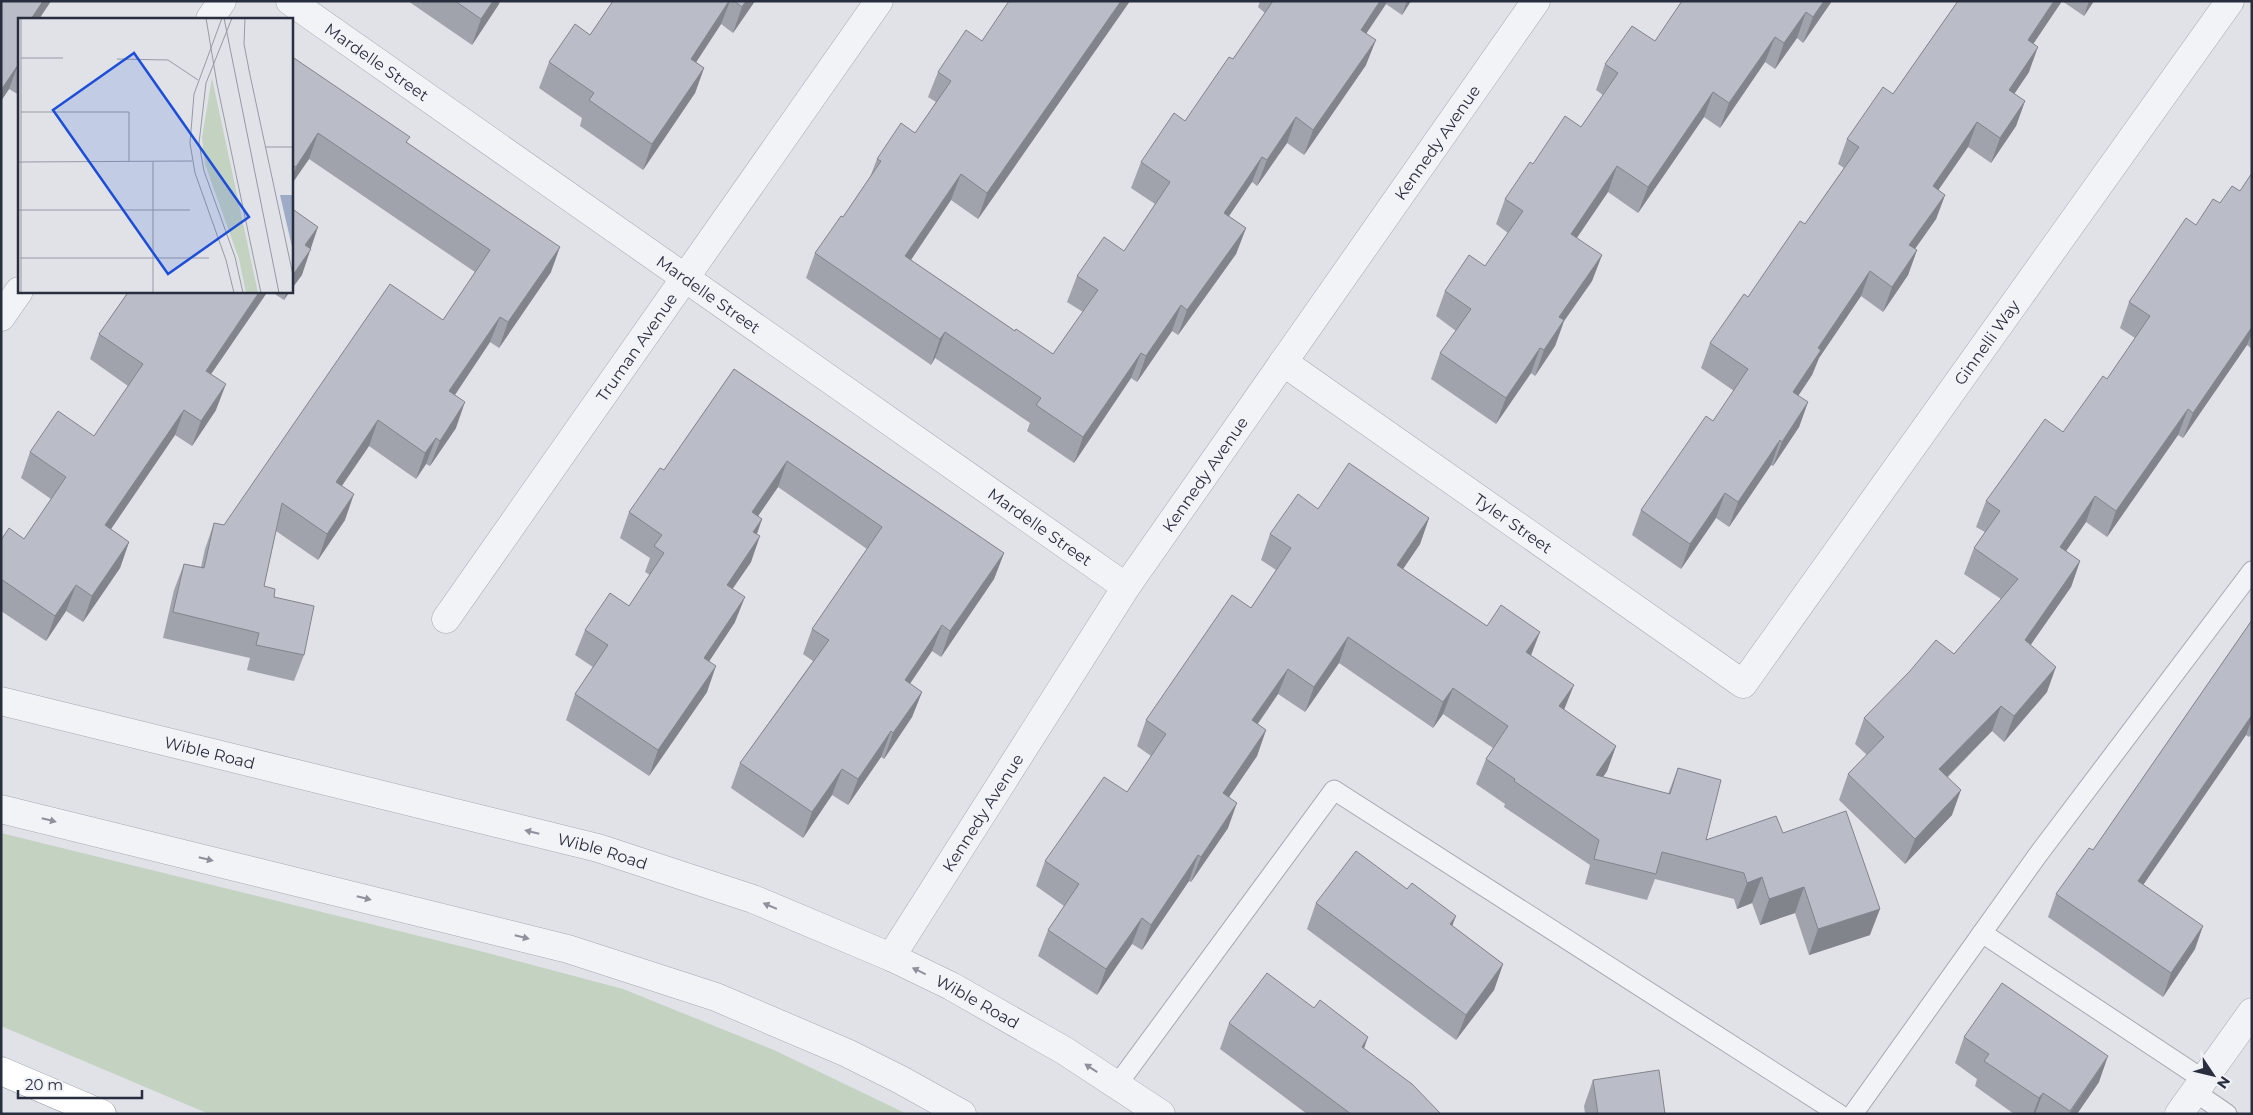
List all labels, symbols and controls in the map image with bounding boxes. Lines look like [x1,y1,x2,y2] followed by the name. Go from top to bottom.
[18,18,292,292] inset map
[321,19,432,105] street label: Mardelle Street
[1391,81,1484,204] street label: Kennedy Avenue
[653,252,764,338] street label: Mardelle Street
[592,289,681,405] street label: Truman Avenue
[1950,296,2024,389] street label: Ginnelli Way
[1159,413,1252,536] street label: Kennedy Avenue
[984,484,1096,570] street label: Mardelle Street
[1470,490,1556,558] street label: Tyler Street
[162,733,257,773] street label: Wible Road
[939,750,1028,875] street label: Kennedy Avenue
[41,816,56,824] one-way arrow
[524,827,539,835] one-way arrow
[556,829,650,874] street label: Wible Road
[199,855,214,863] one-way arrow
[357,894,372,902] one-way arrow
[762,902,777,910] one-way arrow
[514,933,529,941] one-way arrow
[912,967,927,975] one-way arrow
[933,971,1022,1033] street label: Wible Road
[2188,1050,2238,1100] north arrow
[1084,1063,1098,1073] one-way arrow
[18,1068,141,1100] scale bar
[2213,1073,2234,1092] text: N
[25,1075,63,1094] text: 20 m

